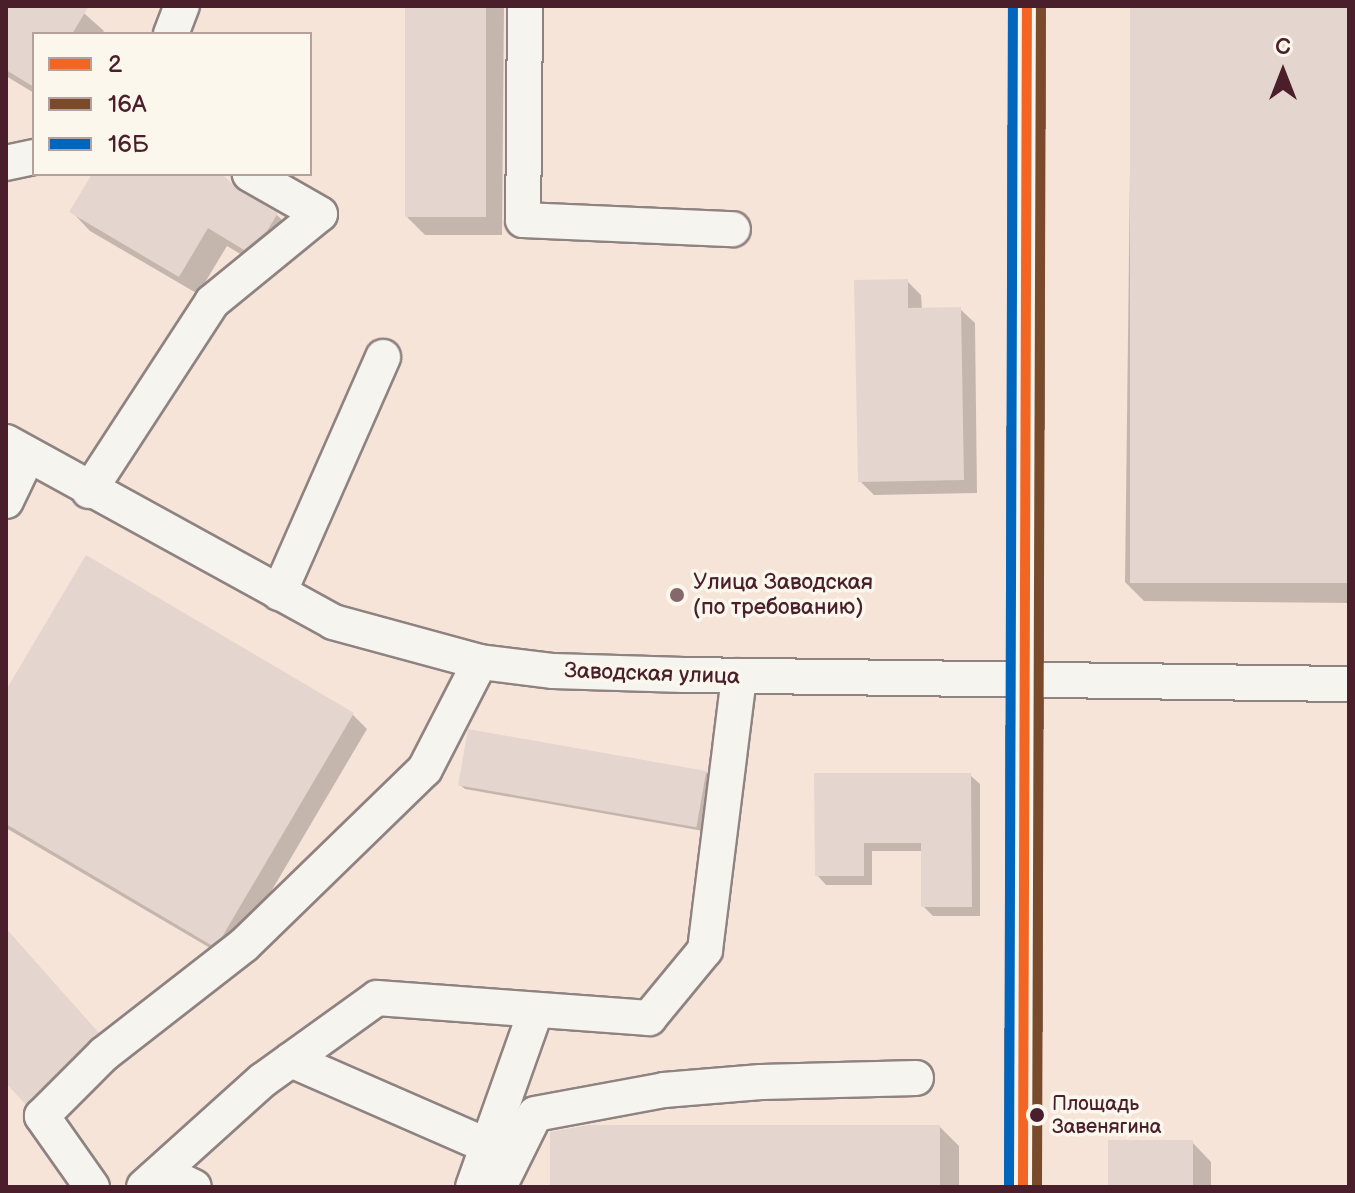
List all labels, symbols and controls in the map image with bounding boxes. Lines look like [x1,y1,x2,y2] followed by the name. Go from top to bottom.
[32,32,312,176] legend
[1243,32,1323,112] north arrow
[1275,34,1291,61] text: С
[108,50,122,79] text: 2
[108,90,147,119] text: 16А
[108,130,149,159] text: 16Б
[693,569,873,620] place label: Улица Заводская (по требованию)
[668,586,686,604] marker: Улица Заводская (по требованию)
[564,658,740,690] street label: Заводская улица
[1052,1092,1162,1139] place label: Площадь Завенягина
[1029,1107,1045,1123] marker: Площадь Завенягина

